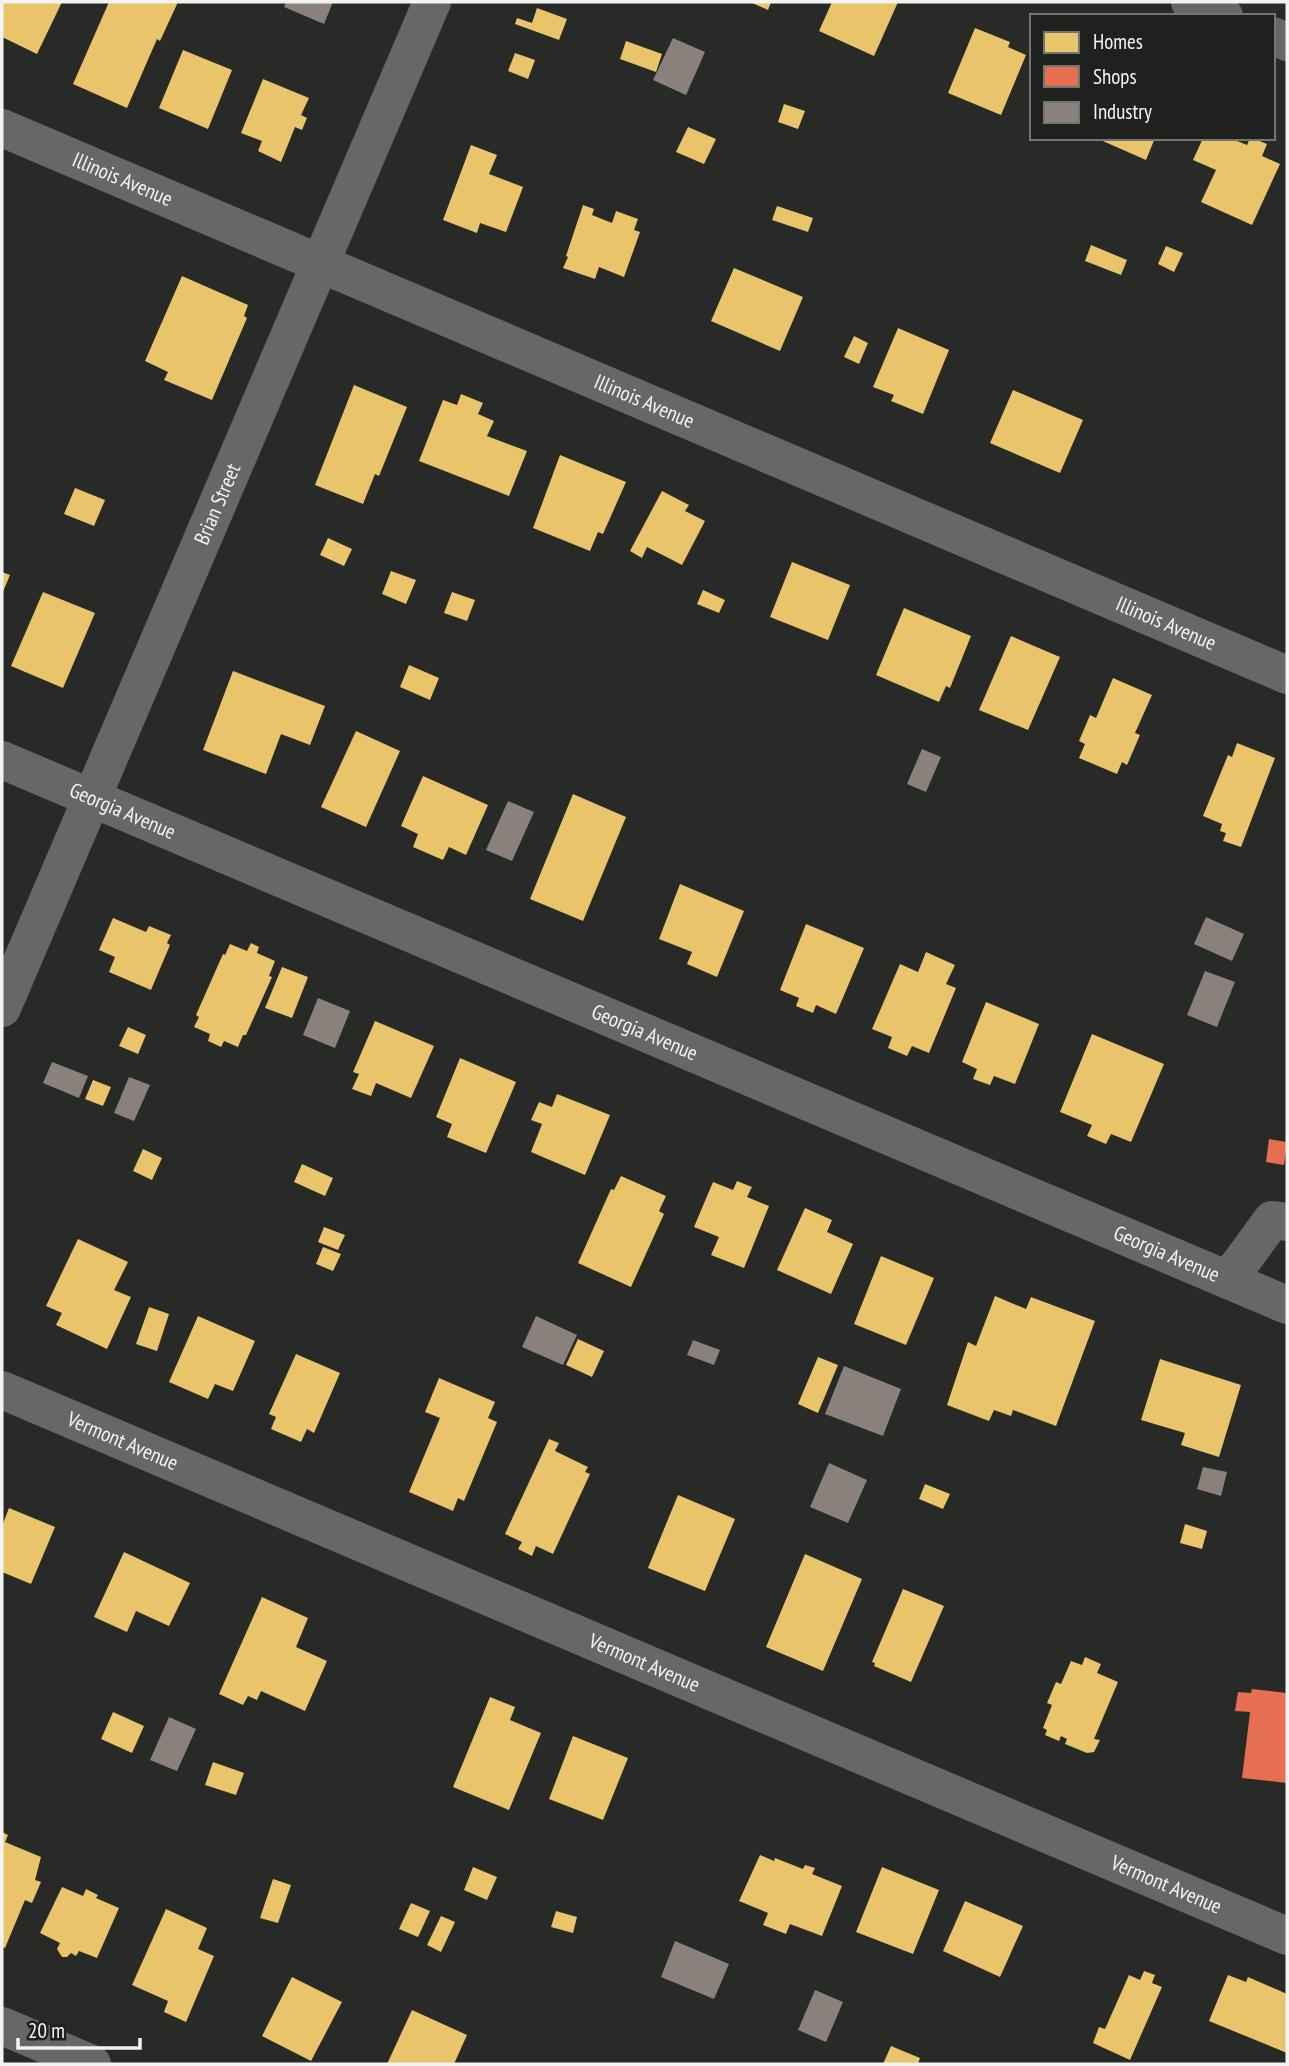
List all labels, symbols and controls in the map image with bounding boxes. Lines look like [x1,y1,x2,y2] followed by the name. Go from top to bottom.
[1030,14,1275,140] legend
[1093,28,1143,55] text: Homes
[1093,63,1137,90] text: Shops
[1093,98,1152,125] text: Industry
[69,146,177,212] street label: Illinois Avenue
[590,368,699,434] street label: Illinois Avenue
[188,459,246,549] street label: Brian Street
[1112,590,1220,656] street label: Illinois Avenue
[66,776,180,845] street label: Georgia Avenue
[588,998,702,1067] street label: Georgia Avenue
[1110,1219,1224,1288] street label: Georgia Avenue
[62,1405,182,1476] street label: Vermont Avenue
[584,1627,704,1698] street label: Vermont Avenue
[1106,1848,1226,1920] street label: Vermont Avenue
[18,2007,140,2050] scale bar
[28,2017,65,2044] text: 20 m

